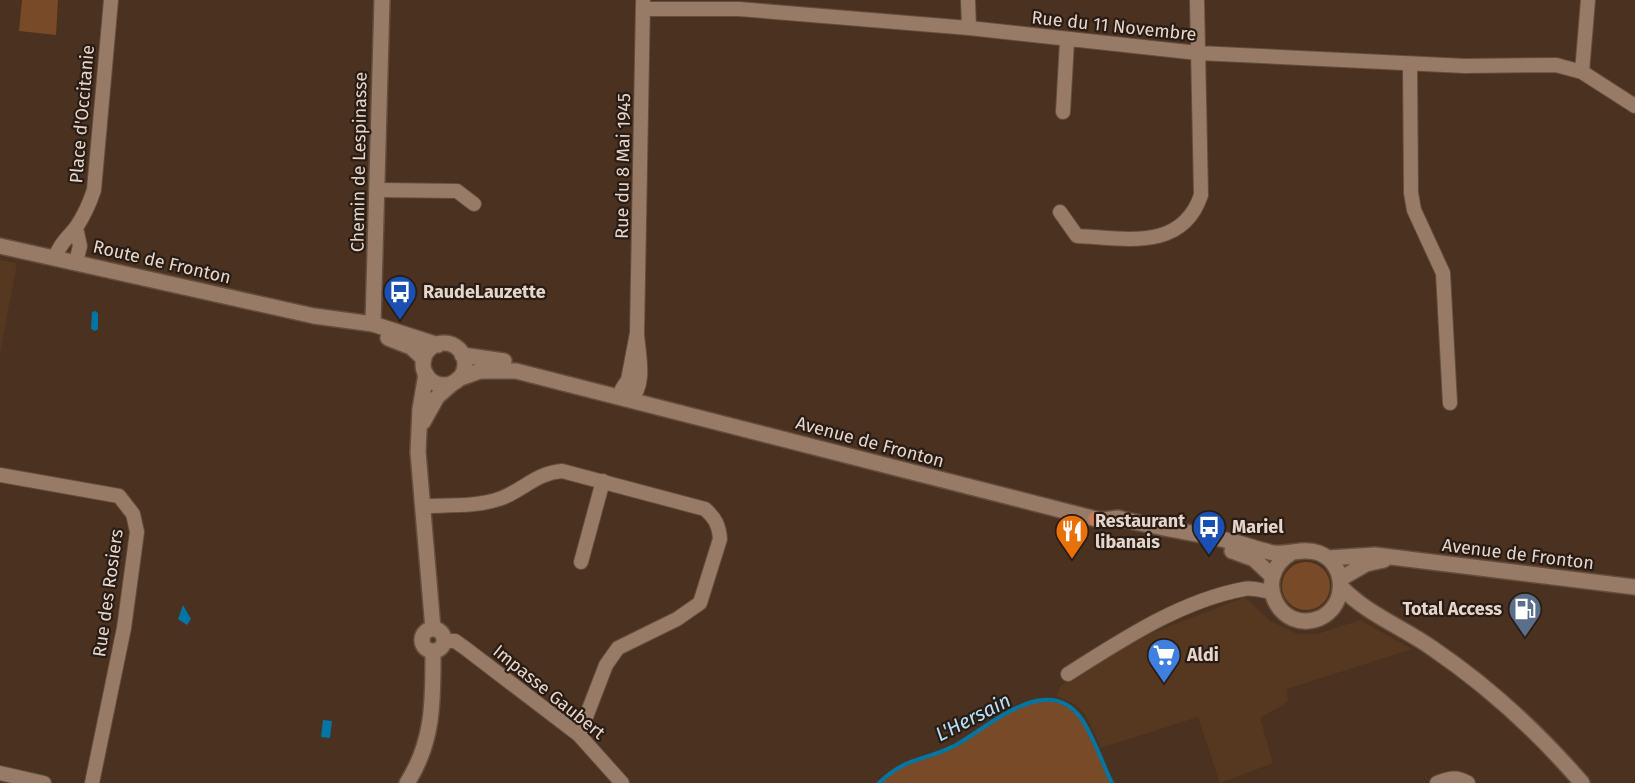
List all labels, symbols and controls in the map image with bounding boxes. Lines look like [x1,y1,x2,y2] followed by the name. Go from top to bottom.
[1030,6,1198,46] street label: Rue du 11 Novembre
[65,44,99,184] street label: Place d'Occitanie
[346,72,372,252] street label: Chemin de Lespinasse
[611,93,635,239] street label: Rue du 8 Mai 1945
[91,235,233,289] street label: Route de Fronton
[382,274,418,321] bus stop icon: RaudeLauzette
[423,281,546,303] place label: RaudeLauzette
[793,412,947,472] street label: Avenue de Fronton
[1191,509,1227,556] bus stop icon: Mariel
[1095,510,1186,553] place label: Restaurant libanais
[1054,513,1090,560] restaurant icon: Restaurant libanais
[1232,516,1284,538] place label: Mariel
[88,527,128,659] street label: Rue des Rosiers
[1441,534,1595,574] street label: Avenue de Fronton
[1507,591,1543,638] fuel station icon: Total Access
[1402,598,1502,620] place label: Total Access
[1146,637,1182,684] supermarket icon: Aldi
[489,640,610,744] street label: Impasse Gaubert
[1186,644,1219,666] place label: Aldi
[931,688,1015,746] water label: L'Hersain

